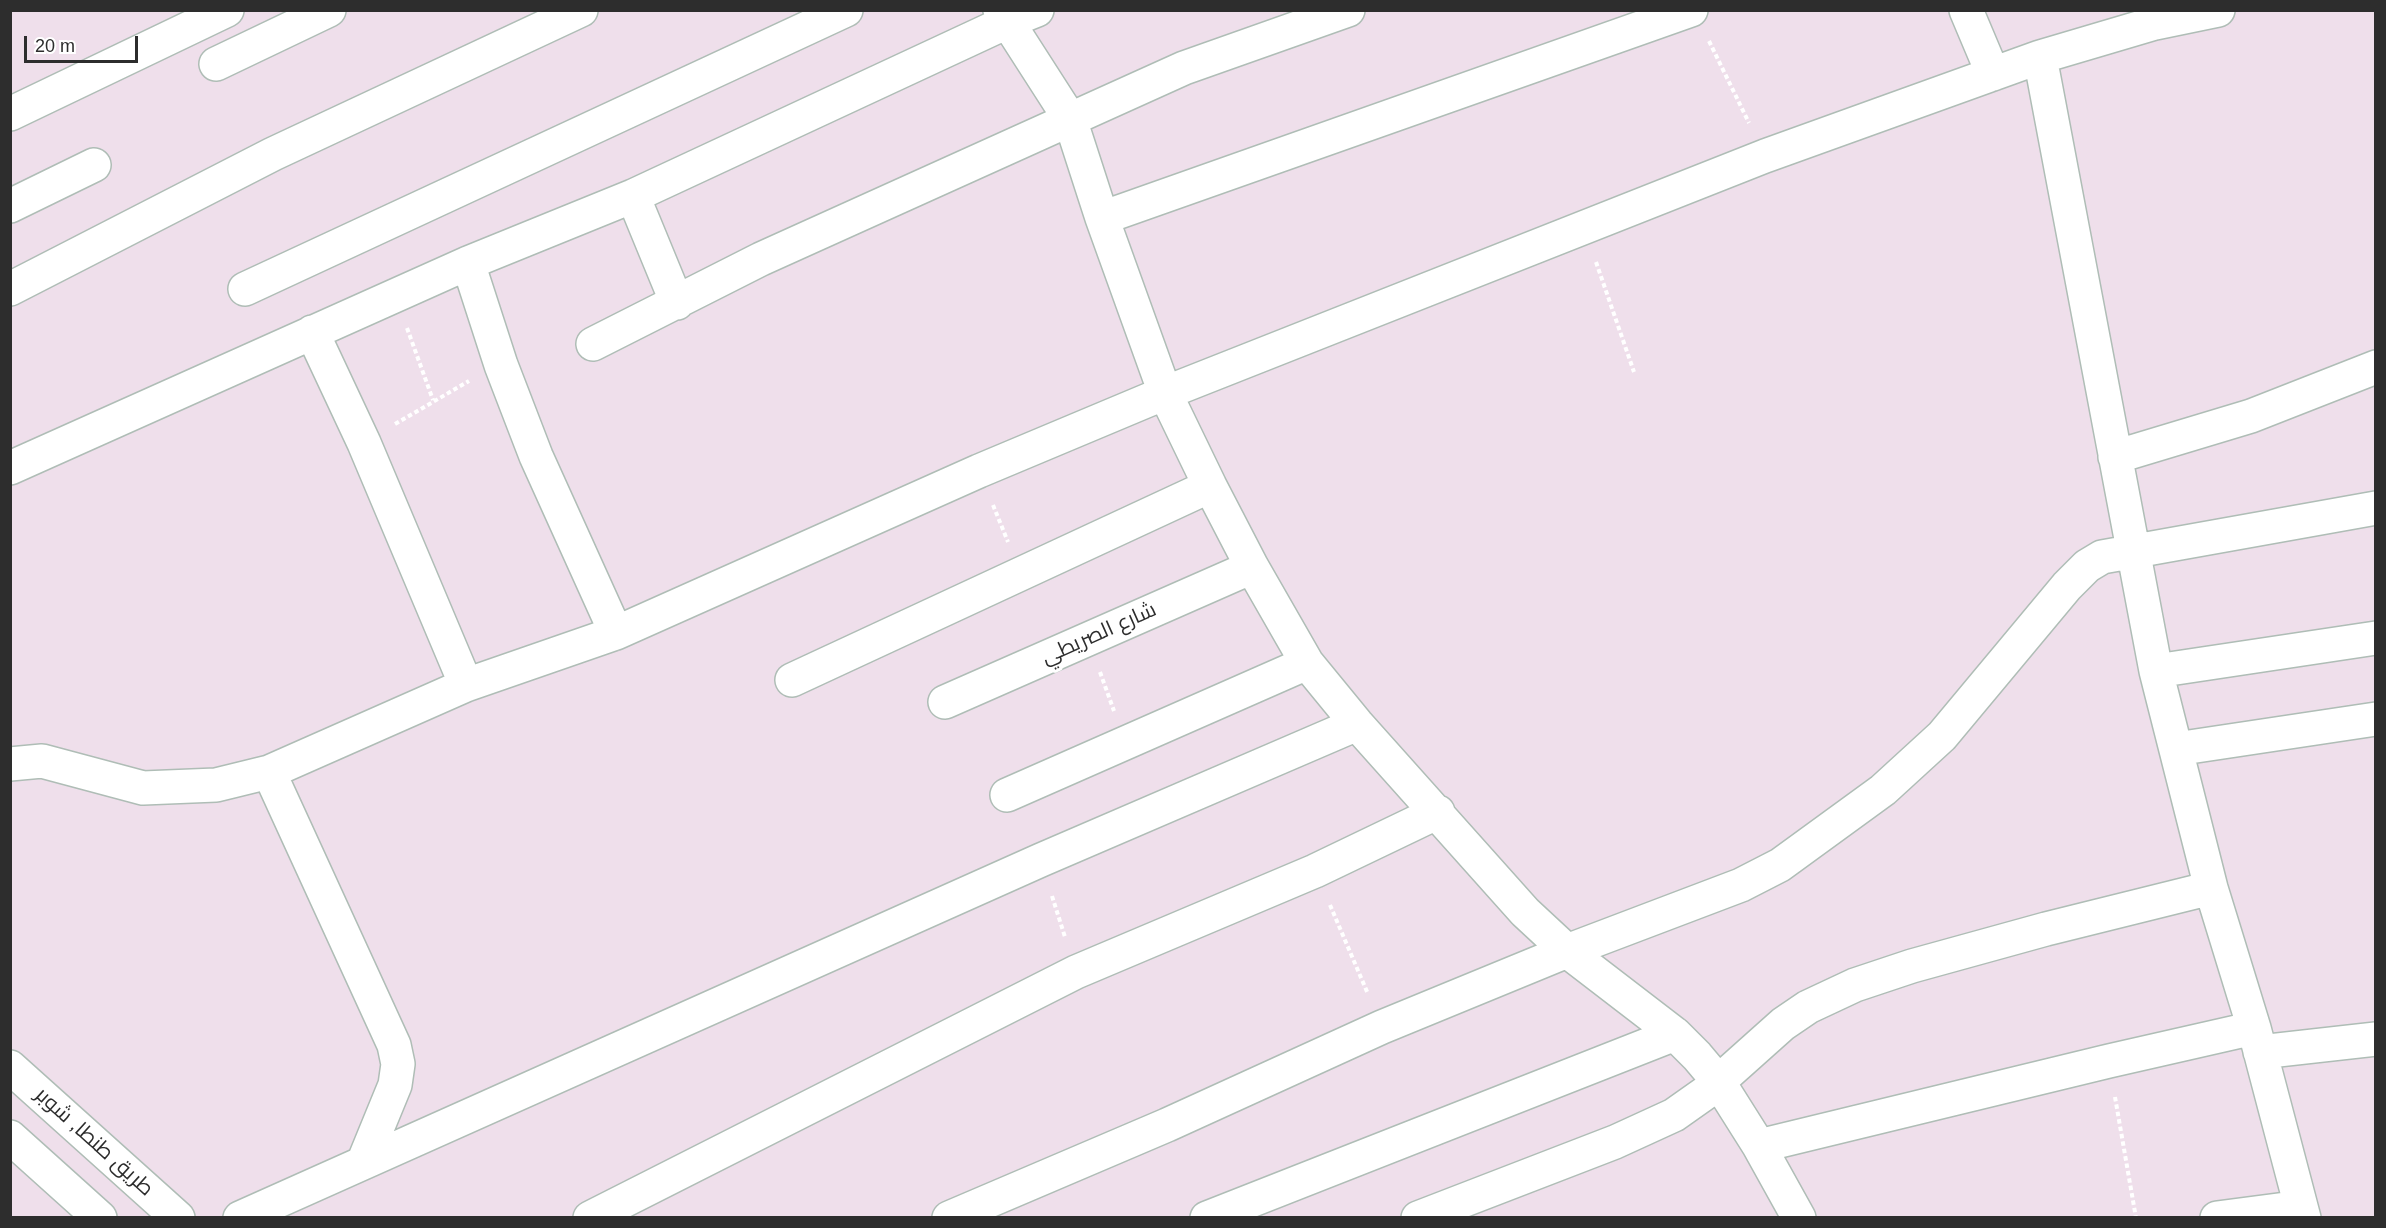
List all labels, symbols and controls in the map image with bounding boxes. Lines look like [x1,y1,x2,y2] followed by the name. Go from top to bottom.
[27,24,141,62] scale bar
[35,36,75,56] text: 20 m
[1038,597,1160,671] street label: شارع الصريطي
[30,1082,158,1202] street label: طريق طنطا, شوبر

